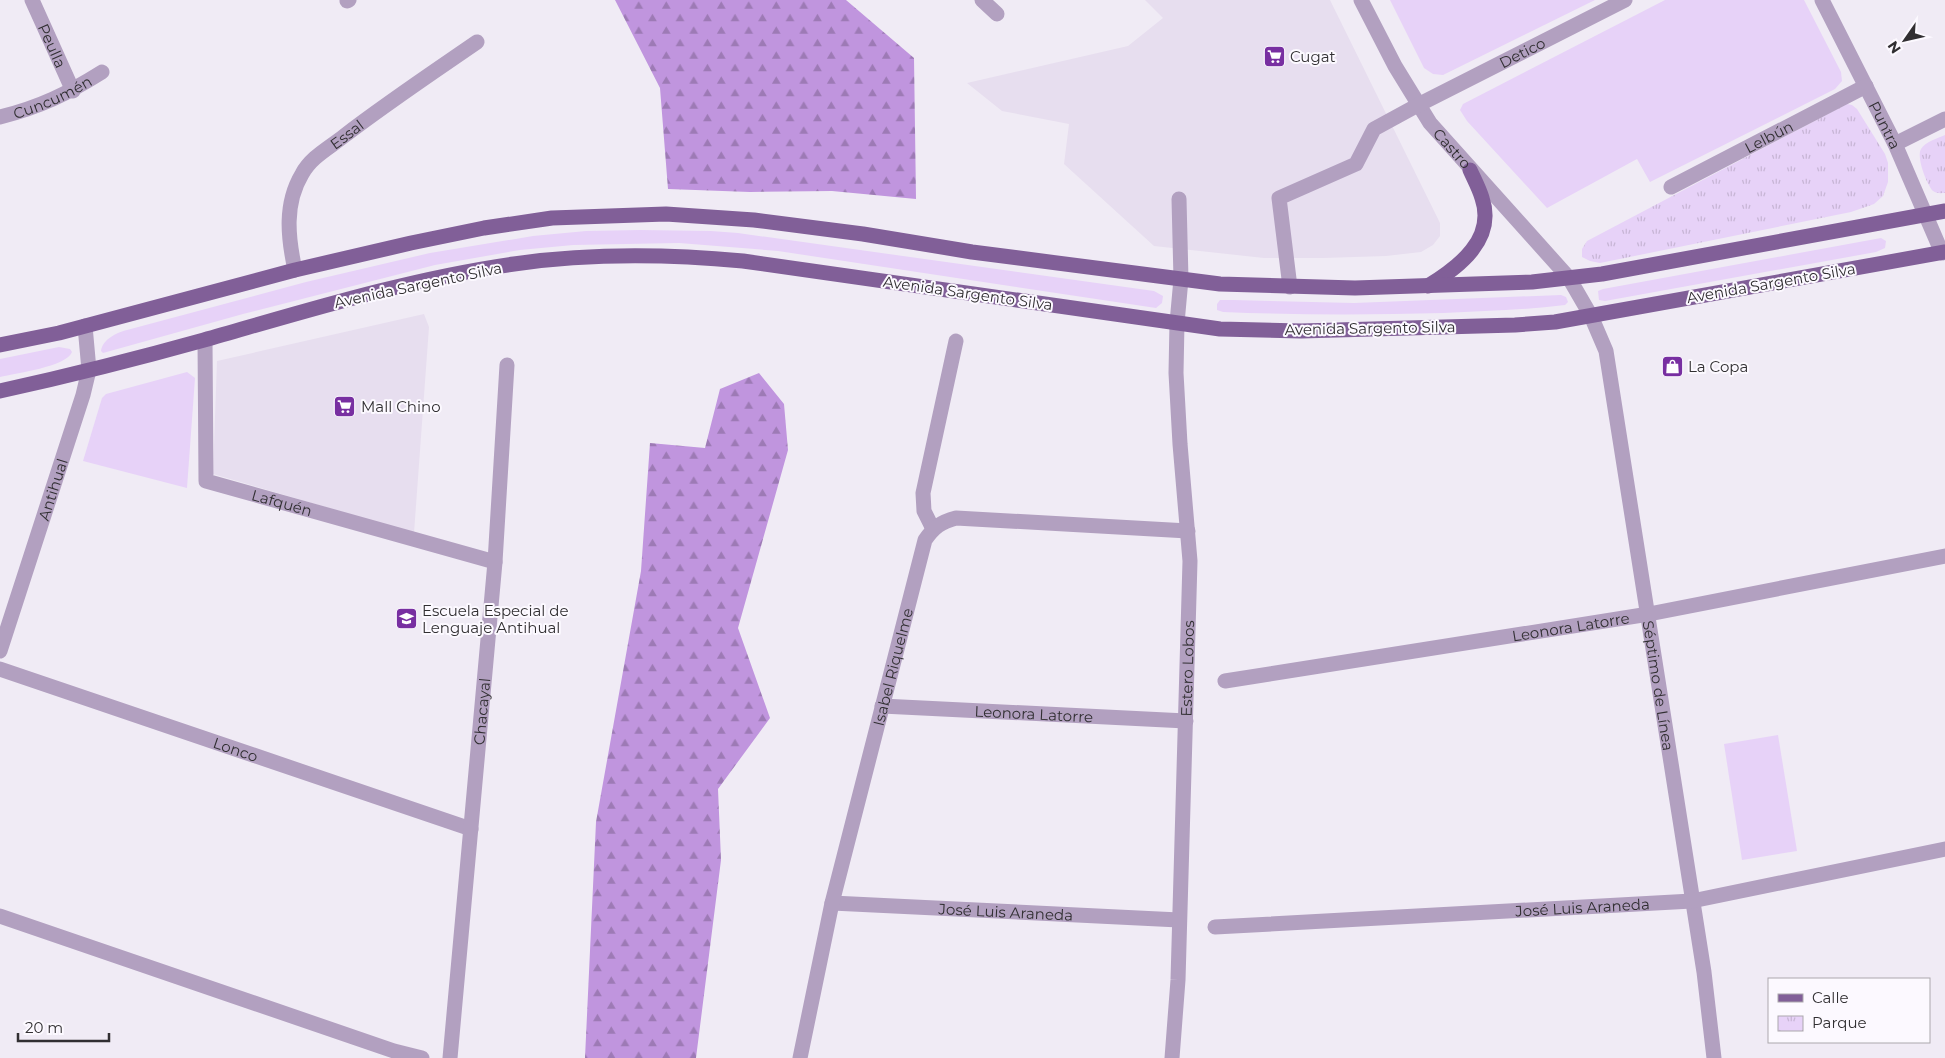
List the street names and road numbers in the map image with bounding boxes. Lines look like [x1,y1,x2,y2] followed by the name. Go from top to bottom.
[34,20,71,71] street label: Peulla
[1496,33,1548,72] street label: Detico
[11,71,95,123] street label: Cuncumén
[1865,98,1905,152] street label: Puntra
[326,115,367,153] street label: Essal
[1741,116,1796,157] street label: Lelbún
[1430,124,1476,172] street label: Castro
[332,258,504,312] street label: Avenida Sargento Silva
[1685,259,1857,307] street label: Avenida Sargento Silva
[882,272,1054,314] street label: Avenida Sargento Silva
[1284,317,1456,339] street label: Avenida Sargento Silva
[33,456,71,523] street label: Antihual
[250,485,315,520] street label: Lafquén
[868,606,917,728] street label: Isabel Riquelme
[1511,608,1631,645] street label: Leonora Latorre
[1639,619,1678,752] street label: Séptimo de Línea
[1176,620,1198,717] street label: Estero Lobos
[469,677,494,746] street label: Chacayal
[974,701,1094,726] street label: Leonora Latorre
[211,733,261,765] street label: Lonco
[1514,894,1650,920] street label: José Luis Araneda
[937,899,1074,924] street label: José Luis Araneda

